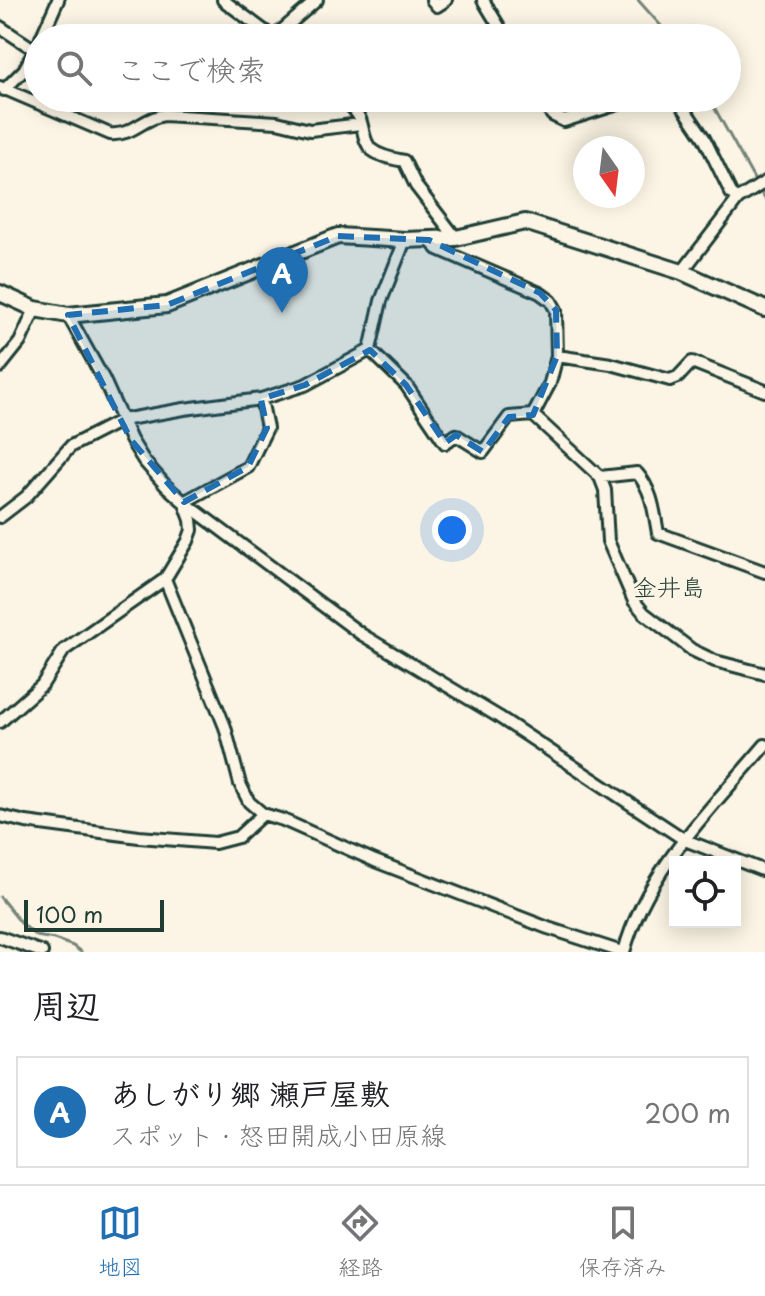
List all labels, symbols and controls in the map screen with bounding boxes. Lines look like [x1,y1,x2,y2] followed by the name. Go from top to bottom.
[24,24,741,112] search box
[52,46,96,90] icon: search
[116,46,266,91] text: ここで検索
[573,136,645,208] north arrow
[256,247,308,313] pin: A
[432,510,472,550] your location
[633,568,705,604] district label: 金井島
[669,856,741,928] map controls
[669,856,741,928] button: locate
[24,896,164,932] scale bar
[36,897,103,930] text: 100 m
[32,978,100,1030] text: 周辺
[110,1070,390,1115] text: あしがり郷 瀬戸屋敷
[50,1093,70,1132] text: A
[644,1093,731,1132] text: 200 m
[110,1115,446,1154] text: スポット · 怒田開成小田原線
[98,1201,142,1282] tab: 地図
[338,1201,383,1282] tab: 経路
[579,1201,667,1282] tab: 保存済み

